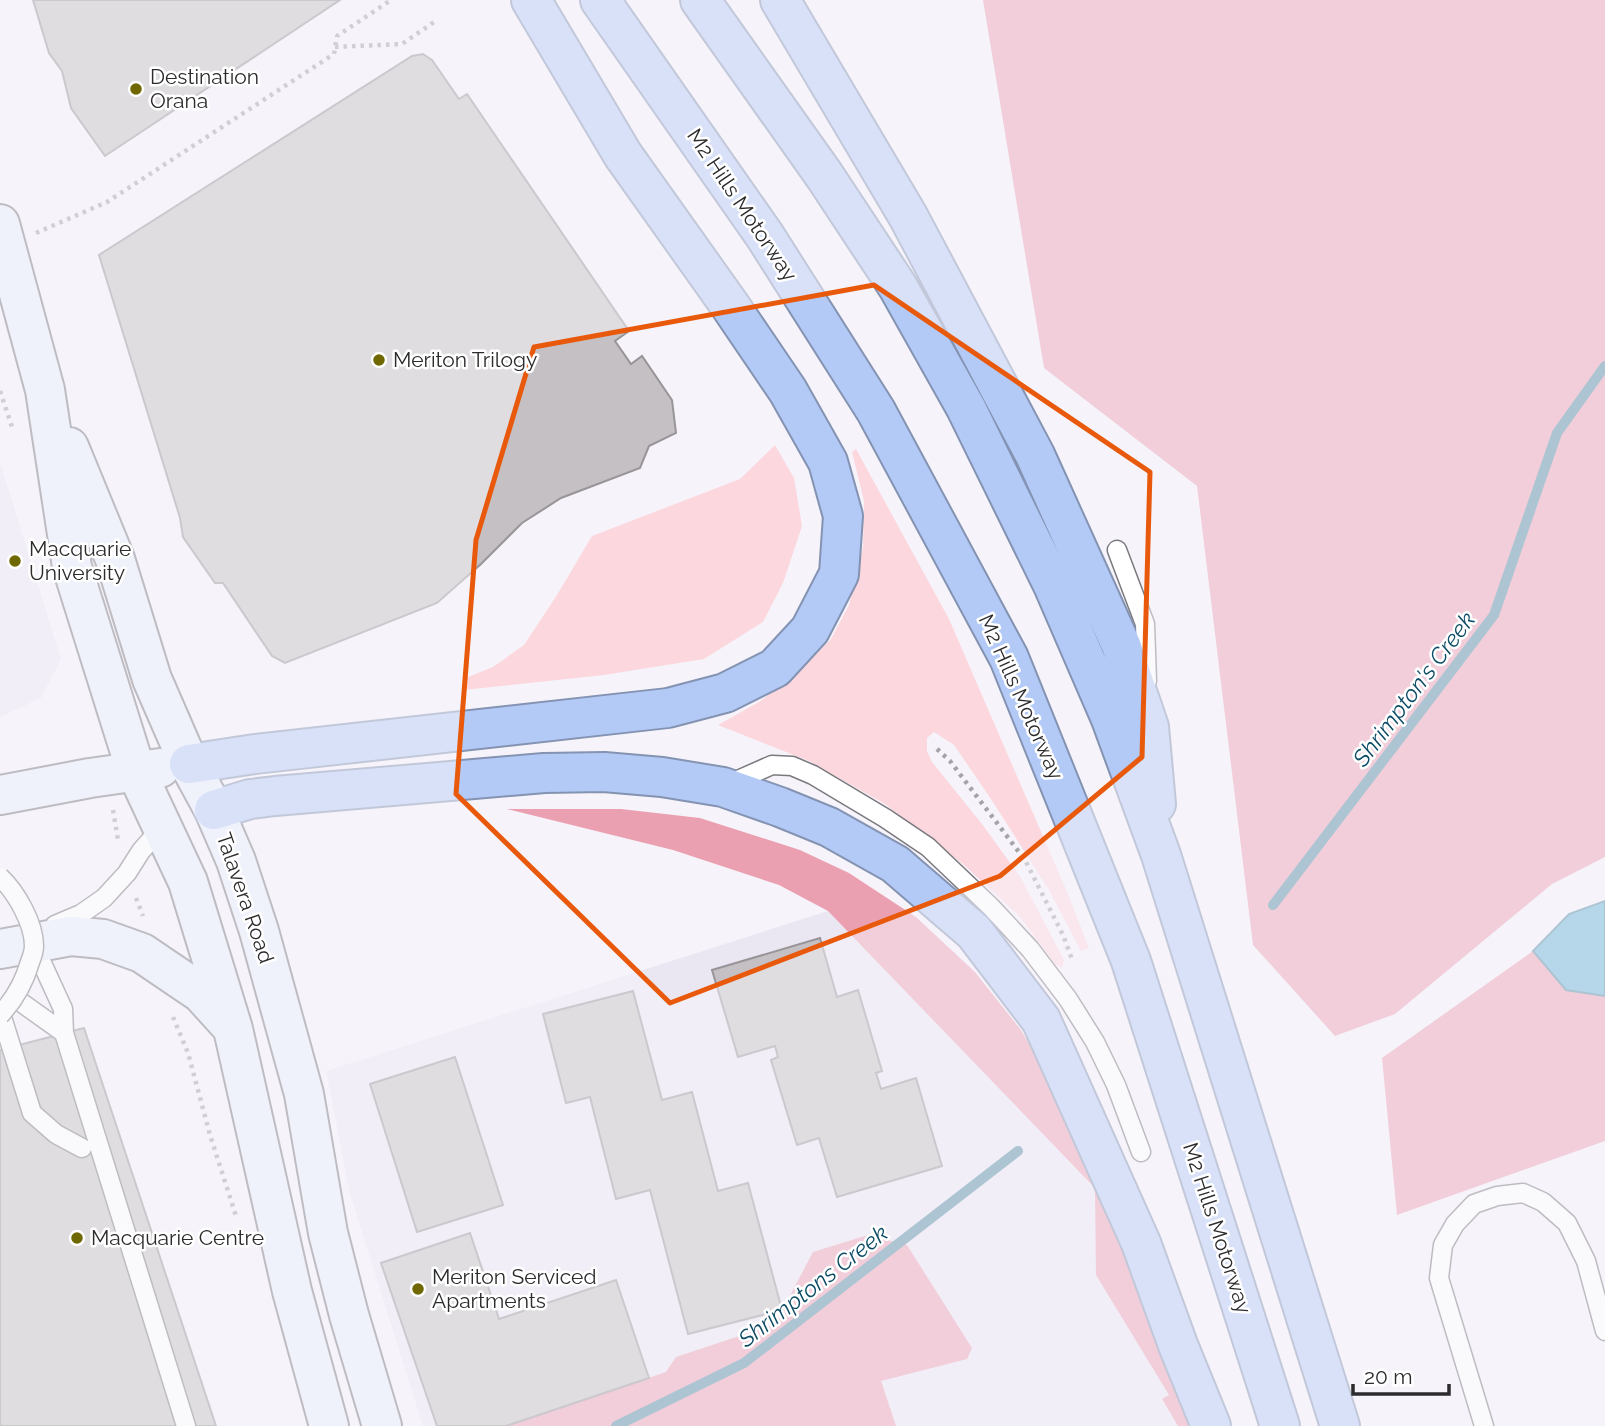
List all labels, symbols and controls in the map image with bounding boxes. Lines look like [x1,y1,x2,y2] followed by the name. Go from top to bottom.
[150,64,259,113] place label: Destination Orana
[128,81,144,97] marker: Destination Orana
[682,124,803,286] street label: M2 Hills Motorway
[393,347,537,372] place label: Meriton Trilogy
[371,352,387,368] marker: Meriton Trilogy
[29,536,131,585] place label: Macquarie University
[7,553,23,569] marker: Macquarie University
[1346,606,1480,772] water label: Shrimpton's Creek
[974,610,1069,783] street label: M2 Hills Motorway
[211,829,280,966] street label: Talavera Road
[1178,1139,1257,1316] street label: M2 Hills Motorway
[732,1219,893,1353] water label: Shrimptons Creek
[91,1225,264,1250] place label: Macquarie Centre
[69,1230,85,1246] marker: Macquarie Centre
[432,1264,597,1313] place label: Meriton Serviced Apartments
[410,1281,426,1297] marker: Meriton Serviced Apartments
[1353,1352,1449,1396] scale bar
[1364,1364,1412,1389] text: 20 m

